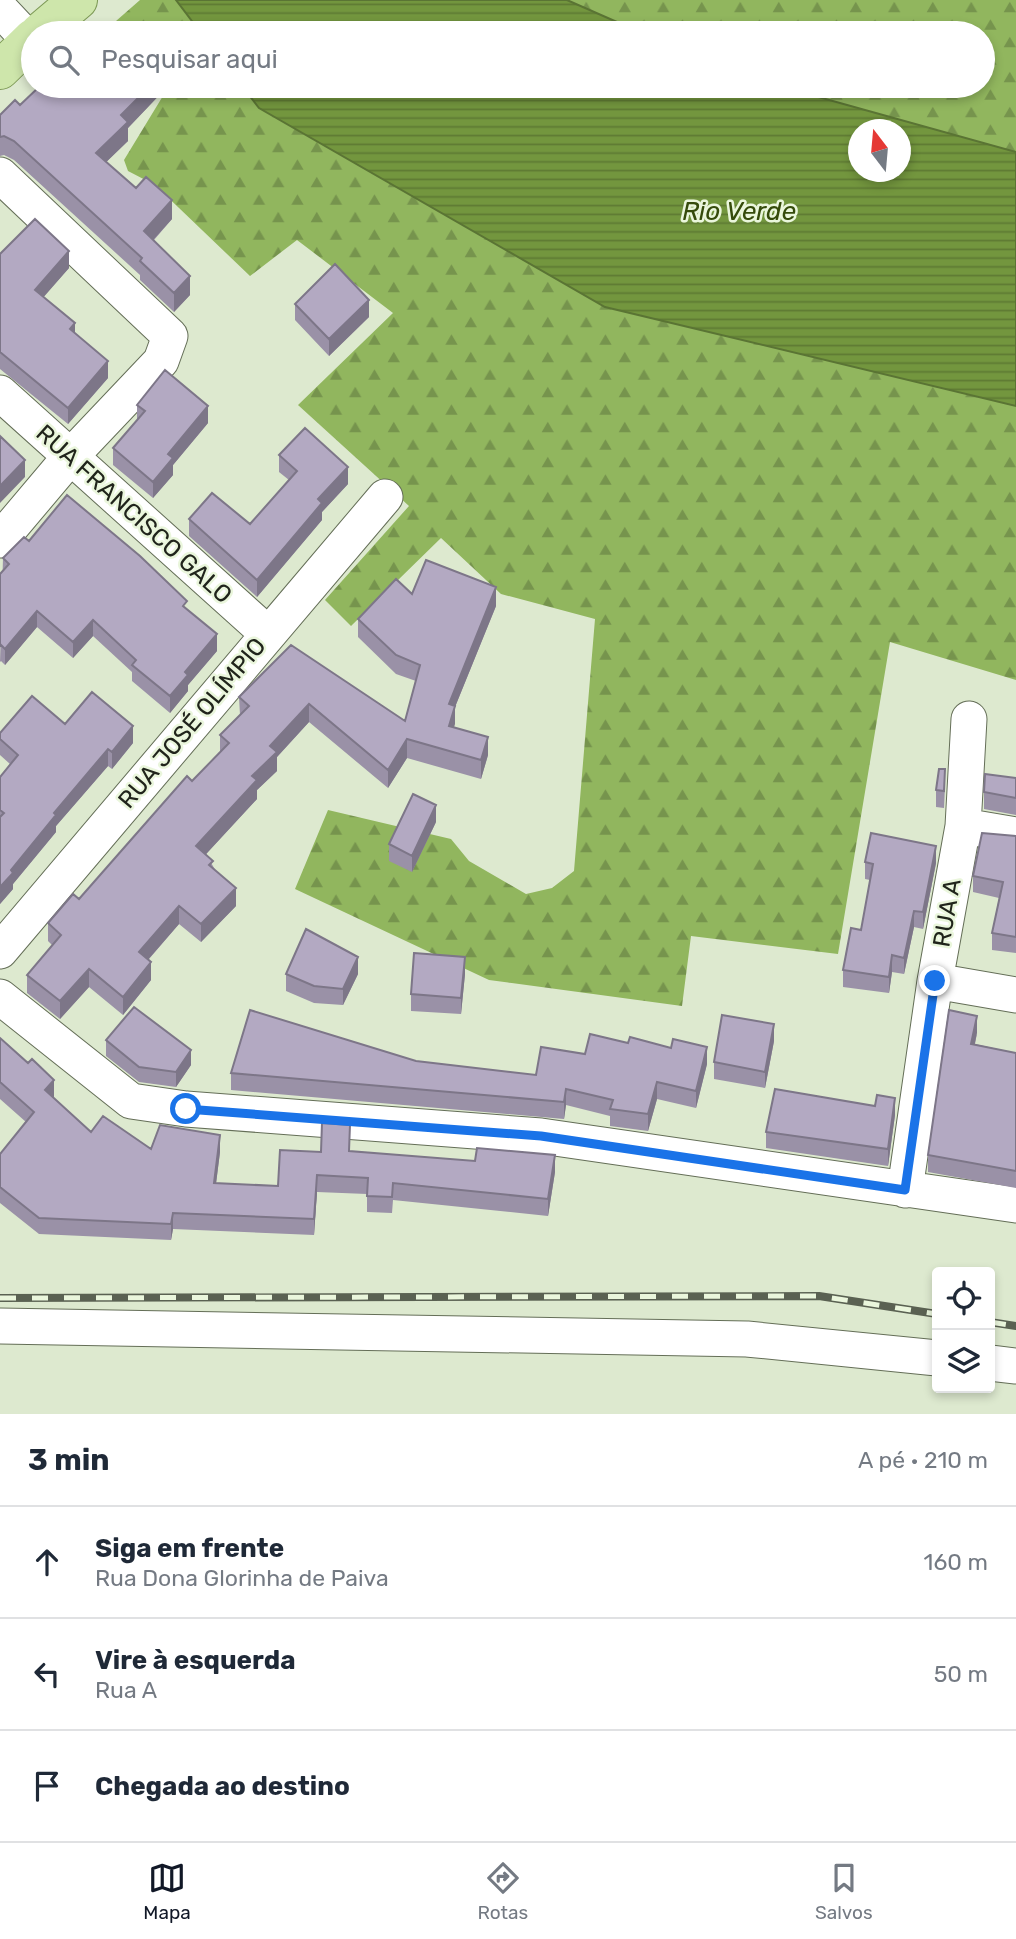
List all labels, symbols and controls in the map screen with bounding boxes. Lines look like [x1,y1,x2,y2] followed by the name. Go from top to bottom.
[21,21,995,98] search box
[45,41,83,79] icon: search
[101,44,278,75] text: Pesquisar aqui
[848,119,911,182] north arrow
[682,196,796,227] water label: Rio Verde
[31,419,237,609] street label: RUA FRANCISCO GALO
[113,632,271,814] street label: RUA JOSÉ OLÍMPIO
[927,877,967,949] street label: RUA A
[919,965,950,996] route end
[170,1093,201,1124] route start
[932,1267,995,1393] map controls
[932,1267,995,1330] button: locate
[932,1330,995,1393] button: layers
[28,1442,110,1478] text: 3 min
[858,1446,988,1474] text: A pé · 210 m
[95,1533,284,1564] text: Siga em frente
[28,1543,66,1581] icon: ahead
[924,1548,988,1576] text: 160 m
[95,1564,389,1592] text: Rua Dona Glorinha de Paiva
[95,1645,296,1676] text: Vire à esquerda
[28,1655,66,1693] icon: left
[934,1660,988,1688] text: 50 m
[95,1676,157,1704] text: Rua A
[28,1767,66,1805] icon: arrive
[95,1771,350,1802] text: Chegada ao destino
[143,1859,191,1924] tab: Mapa
[477,1859,528,1924] tab: Rotas
[815,1859,873,1924] tab: Salvos

